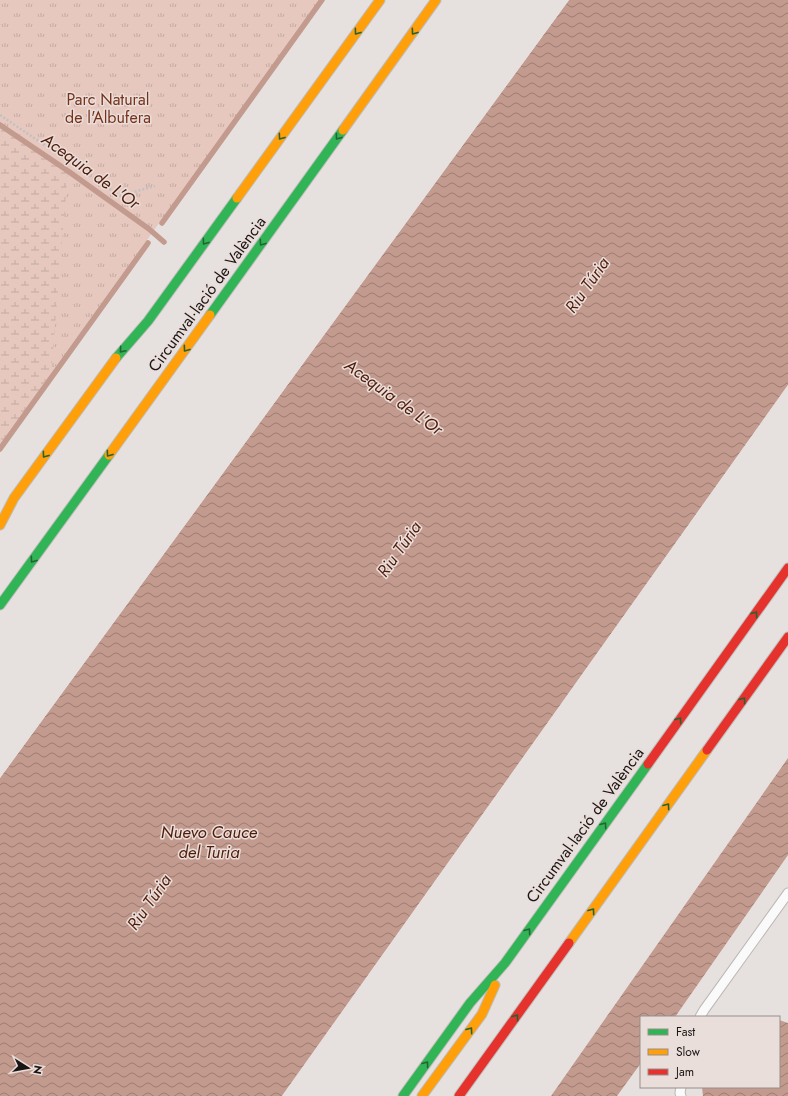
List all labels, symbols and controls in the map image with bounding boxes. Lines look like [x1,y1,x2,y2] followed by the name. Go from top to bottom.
[355,27,362,34] one-way arrow
[412,27,419,34] one-way arrow
[65,88,151,129] park label: Parc Natural de l'Albufera
[36,127,146,216] water label: Acequia de L'Or
[278,133,286,140] one-way arrow
[336,133,343,140] one-way arrow
[143,211,271,377] street label: Circumval·lació de València
[203,238,210,245] one-way arrow
[259,239,267,246] one-way arrow
[559,252,615,318] water label: Riu Túria
[183,345,190,352] one-way arrow
[120,346,127,353] one-way arrow
[339,353,449,442] water label: Acequia de L'Or
[107,450,114,457] one-way arrow
[42,451,50,458] one-way arrow
[371,516,427,582] water label: Riu Túria
[31,555,38,562] one-way arrow
[750,611,758,618] one-way arrow
[738,697,746,704] one-way arrow
[674,717,681,724] one-way arrow
[521,742,649,908] street label: Circumval·lació de València
[663,803,670,810] one-way arrow
[161,820,258,864] water label: Nuevo Cauce del Turia
[599,823,606,830] one-way arrow
[121,869,177,935] water label: Riu Túria
[587,909,594,916] one-way arrow
[523,929,530,936] one-way arrow
[511,1014,519,1021] one-way arrow
[640,1016,780,1088] legend
[676,1023,695,1041] text: Fast
[465,1028,472,1035] one-way arrow
[676,1043,701,1061] text: Slow
[8,1048,48,1088] north arrow
[421,1062,428,1069] one-way arrow
[674,1063,694,1081] text: Jam
[29,1064,47,1076] text: N

